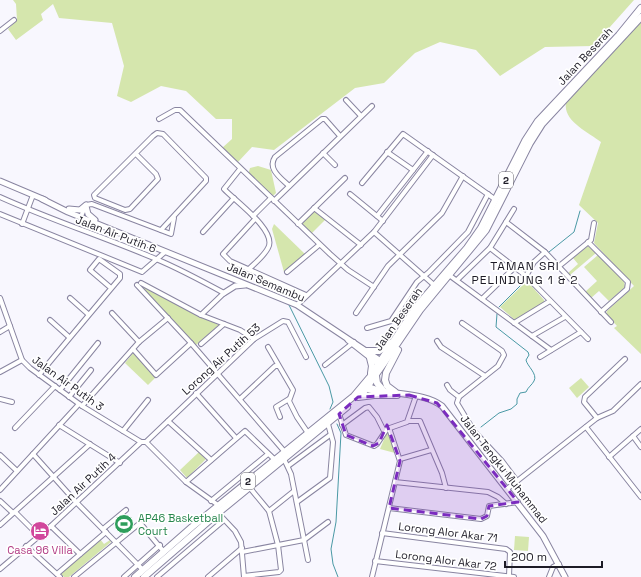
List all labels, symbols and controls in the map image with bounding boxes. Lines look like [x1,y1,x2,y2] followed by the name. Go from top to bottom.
[555,24,615,88] street label: Jalan Beserah
[499,172,513,188] road number: 2
[74,212,158,256] street label: Jalan Air Putih 6
[471,258,579,288] district label: TAMAN SRI PELINDUNG 1 & 2
[225,259,307,305] street label: Jalan Semambu
[371,285,425,353] street label: Jalan Beserah
[179,320,263,398] street label: Lorong Air Putih 53
[30,352,107,414] street label: Jalan Air Putih 3
[457,412,551,526] street label: Jalan Tengku Muhammad
[47,450,119,518] street label: Jalan Air Putih 4
[241,473,255,489] road number: 2
[138,511,223,538] place label: AP46 Basketball Court
[113,513,135,535] sports icon: AP46 Basketball Court
[398,519,498,545] street label: Lorong Alor Akar 71
[29,520,51,542] hotel icon: Casa 96 Villa
[7,543,73,557] place label: Casa 96 Villa
[505,543,602,569] scale bar
[395,547,498,573] street label: Lorong Alor Akar 72
[511,549,547,565] text: 200 m

